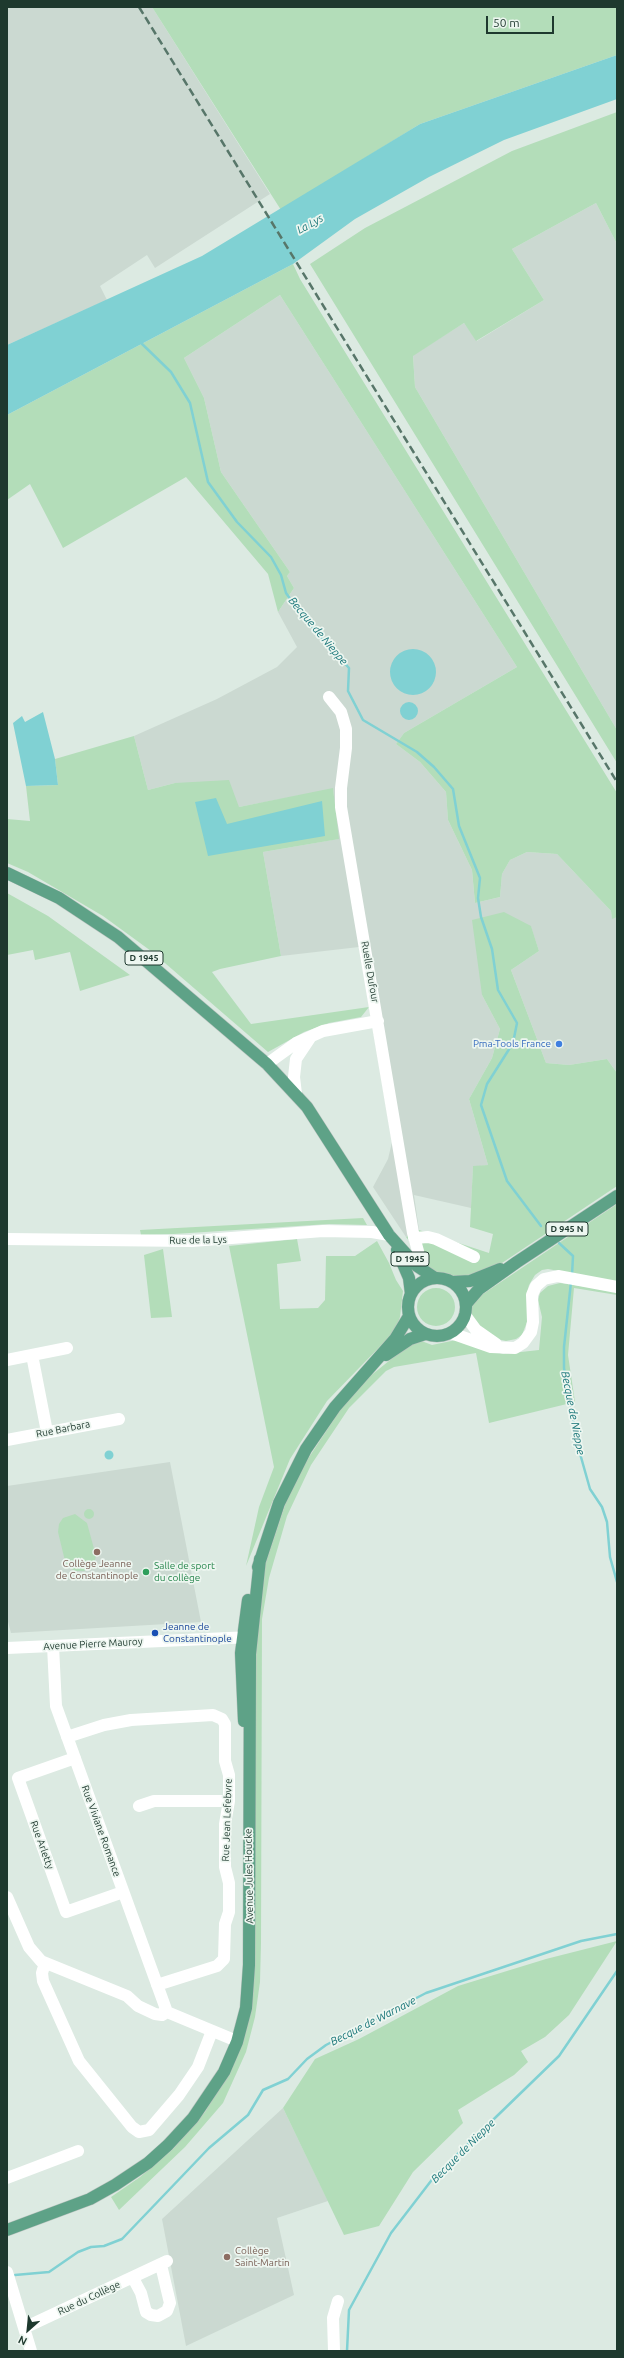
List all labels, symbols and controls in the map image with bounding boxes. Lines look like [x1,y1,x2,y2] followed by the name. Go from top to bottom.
[488,8,556,34] scale bar
[493,16,520,29] text: 50 m
[294,211,326,237] water label: La Lys
[286,594,350,668] water label: Becque de Nieppe
[359,940,381,1004] street label: Ruelle Dufour
[125,951,163,965] road number: D 1945
[473,1038,551,1050] place label: Pma-Tools France
[554,1039,564,1049] marker: Pma-Tools France
[546,1222,588,1236] road number: D 945 N
[169,1233,227,1247] street label: Rue de la Lys
[391,1252,429,1266] road number: D 1945
[558,1370,588,1456] water label: Becque de Nieppe
[35,1418,91,1440] street label: Rue Barbara
[92,1547,102,1557] marker: Collège Jeanne de Constantinople
[56,1558,138,1582] place label: Collège Jeanne de Constantinople
[154,1560,215,1584] place label: Salle de sport du collège
[141,1567,151,1577] marker: Salle de sport du collège
[163,1621,232,1644] place label: Jeanne de Constantinople
[150,1628,160,1638] marker: Jeanne de Constantinople
[43,1635,143,1653] street label: Avenue Pierre Mauroy
[220,1778,234,1862] street label: Rue Jean Lefebvre
[79,1784,123,1878] street label: Rue Viviane Romance
[28,1819,56,1871] street label: Rue Arletty
[242,1828,256,1924] street label: Avenue Jules Houcke
[328,1994,418,2048] water label: Becque de Warnave
[428,2116,498,2186] water label: Becque de Nieppe
[235,2245,290,2268] place label: Collège Saint-Martin
[222,2252,232,2262] marker: Collège Saint-Martin
[56,2278,122,2318] street label: Rue du Collège
[8,2310,48,2350] north arrow
[16,2333,29,2348] text: N

